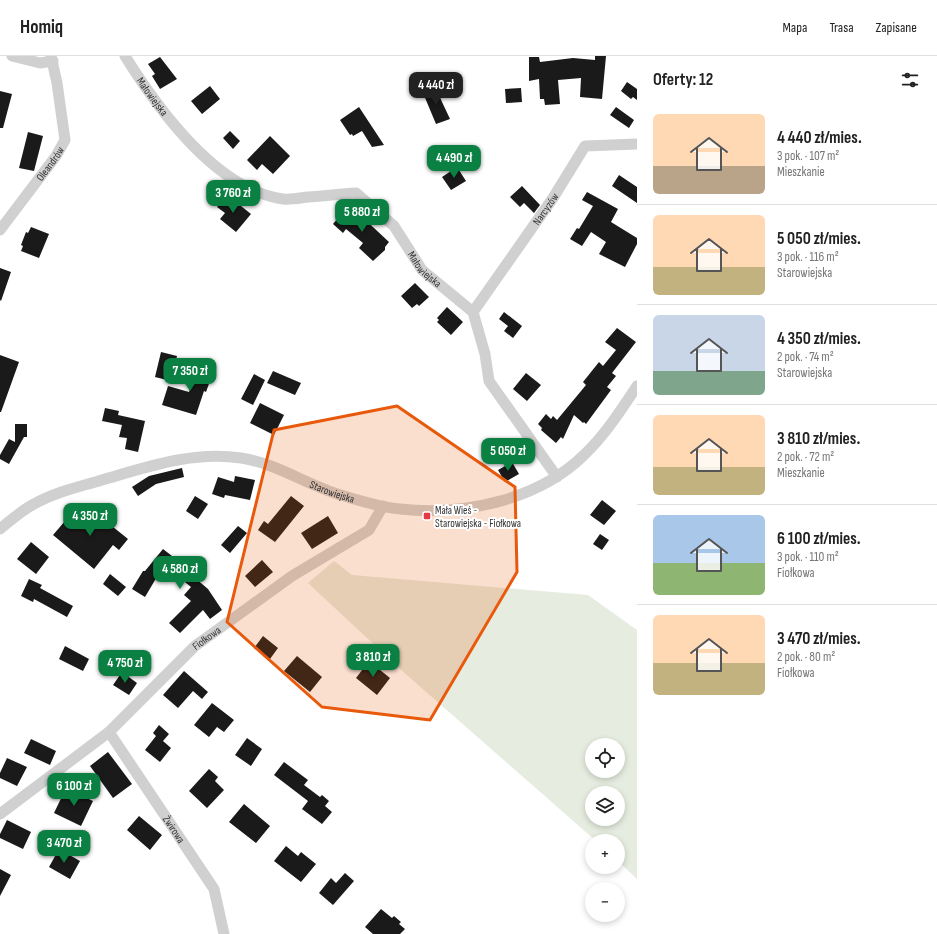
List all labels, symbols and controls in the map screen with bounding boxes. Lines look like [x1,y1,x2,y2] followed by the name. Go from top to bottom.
[20,16,63,39] text: Homiq
[782,19,807,36] text: Mapa
[829,19,854,36] text: Trasa
[876,19,917,36] text: Zapisane
[899,69,921,91] icon: filters
[653,70,713,90] text: Oferty: 12
[395,72,477,106] pin: 4 440 zł
[134,75,170,119] street label: Małowiejska
[418,77,454,93] text: 4 440 zł
[777,128,862,148] text: 4 440 zł/mies.
[685,130,733,178] icon: home
[33,145,67,184] street label: Oleandrów
[413,145,495,179] pin: 4 490 zł
[777,148,839,164] text: 3 pok. · 107 m²
[436,150,472,166] text: 4 490 zł
[777,164,825,180] text: Mieszkanie
[192,180,274,214] pin: 3 760 zł
[215,185,251,201] text: 3 760 zł
[530,191,561,228] street label: Narcyzów
[321,199,403,233] pin: 5 880 zł
[344,204,380,220] text: 5 880 zł
[777,229,861,249] text: 5 050 zł/mies.
[685,231,733,279] icon: home
[405,249,444,290] street label: Małowiejska
[777,249,839,265] text: 3 pok. · 116 m²
[777,265,832,281] text: Starowiejska
[777,329,861,349] text: 4 350 zł/mies.
[685,331,733,379] icon: home
[777,349,834,365] text: 2 pok. · 74 m²
[149,358,231,392] pin: 7 350 zł
[172,363,208,379] text: 7 350 zł
[777,365,832,381] text: Starowiejska
[777,429,860,449] text: 3 810 zł/mies.
[685,431,733,479] icon: home
[467,438,549,472] pin: 5 050 zł
[490,443,526,459] text: 5 050 zł
[777,449,834,465] text: 2 pok. · 72 m²
[777,465,825,481] text: Mieszkanie
[308,478,356,506] street label: Starowiejska
[49,503,131,537] pin: 4 350 zł
[435,504,521,530] place label: Mała Wieś - Starowiejska - Fiołkowa
[72,508,108,524] text: 4 350 zł
[422,511,432,521] marker: Mała Wieś - Starowiejska - Fiołkowa
[777,529,861,549] text: 6 100 zł/mies.
[685,531,733,579] icon: home
[777,549,839,565] text: 3 pok. · 110 m²
[139,556,221,590] pin: 4 580 zł
[162,561,198,577] text: 4 580 zł
[777,565,815,581] text: Fiołkowa
[190,624,223,653] street label: Fiołkowa
[777,629,861,649] text: 3 470 zł/mies.
[685,631,733,679] icon: home
[332,644,414,678] pin: 3 810 zł
[356,649,390,665] text: 3 810 zł
[777,649,835,665] text: 2 pok. · 80 m²
[84,650,166,684] pin: 4 750 zł
[107,655,143,671] text: 4 750 zł
[777,665,815,681] text: Fiołkowa
[585,738,625,922] map controls
[585,738,625,778] button: locate
[33,773,115,807] pin: 6 100 zł
[56,778,92,794] text: 6 100 zł
[585,786,625,826] button: layers
[160,813,187,846] street label: Żwirowa
[23,830,105,864] pin: 3 470 zł
[585,834,625,874] button: +
[46,835,82,851] text: 3 470 zł
[585,882,625,922] button: −

